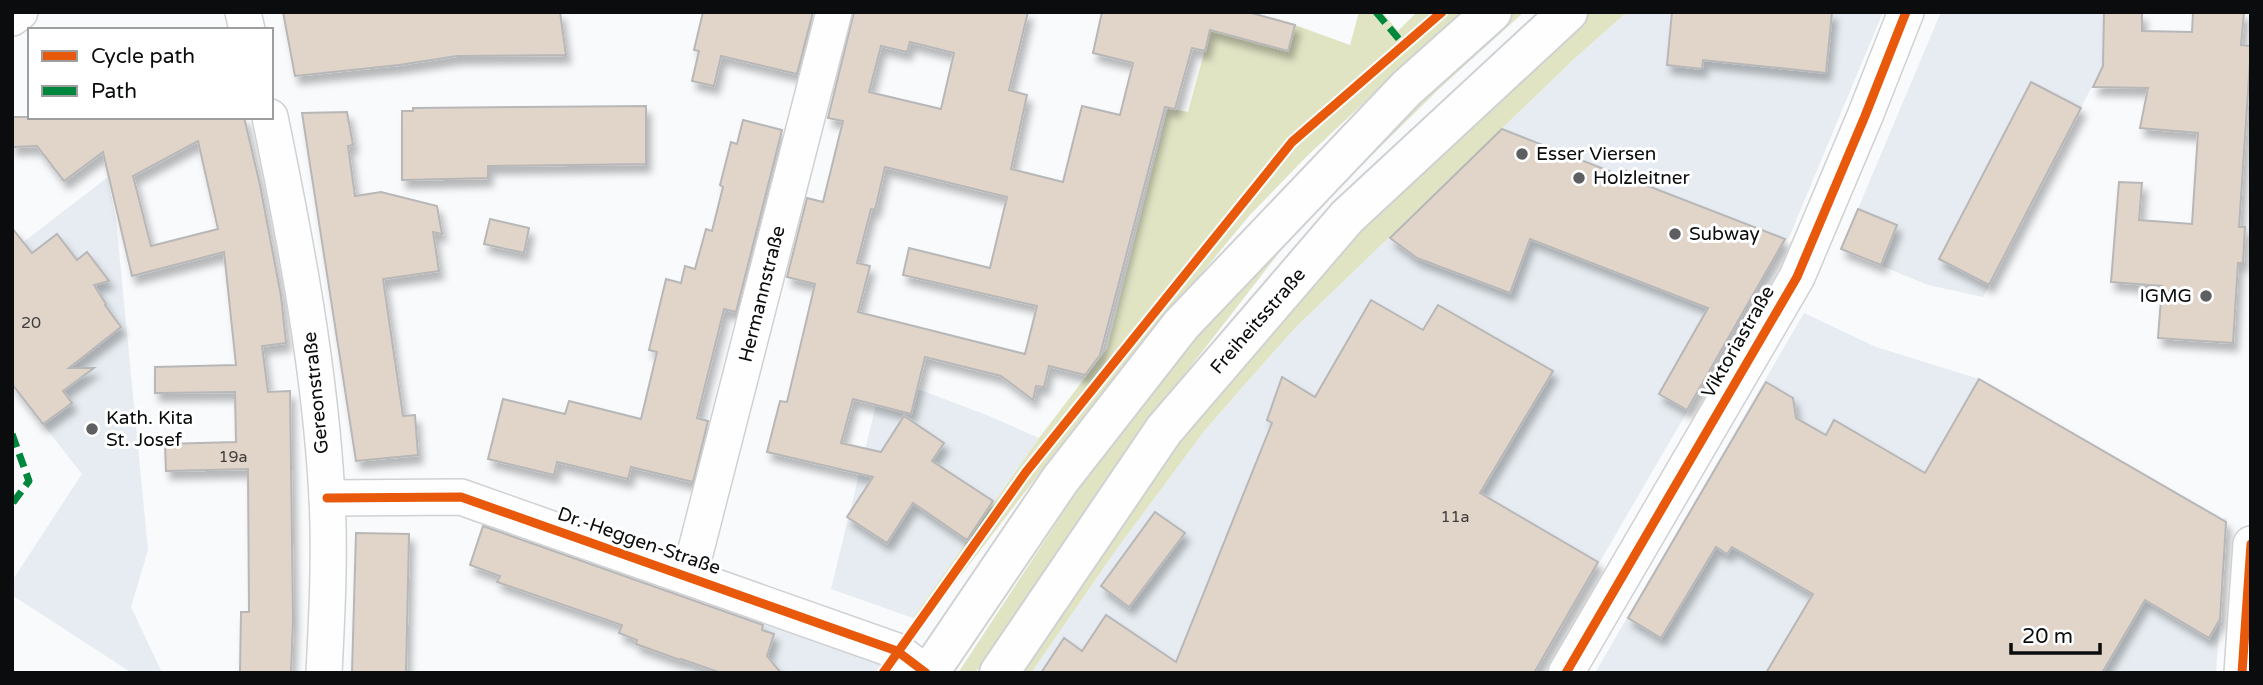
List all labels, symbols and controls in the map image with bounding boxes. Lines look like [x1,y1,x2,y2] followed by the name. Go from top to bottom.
[28,28,273,119] legend
[91,44,195,69] text: Cycle path
[91,79,137,104] text: Path
[1536,143,1656,165] place label: Esser Viersen
[1514,146,1530,162] marker: Esser Viersen
[1593,167,1691,189] place label: Holzleitner
[1571,170,1587,186] marker: Holzleitner
[734,223,790,365] street label: Hermannstraße
[1689,223,1760,245] place label: Subway
[1667,226,1683,242] marker: Subway
[1206,263,1310,379] street label: Freiheitsstraße
[1697,282,1779,402] street label: Viktoriastraße
[2139,285,2192,307] place label: IGMG
[2198,288,2214,304] marker: IGMG
[21,313,41,333] house number: 20
[299,331,333,455] street label: Gereonstraße
[106,407,193,451] place label: Kath. Kita St. Josef
[84,421,100,437] marker: Kath. Kita St. Josef
[218,447,248,467] house number: 19a
[555,503,723,579] street label: Dr.-Heggen-Straße
[1440,507,1470,527] house number: 11a
[2011,612,2100,656] scale bar
[2022,624,2073,649] text: 20 m

